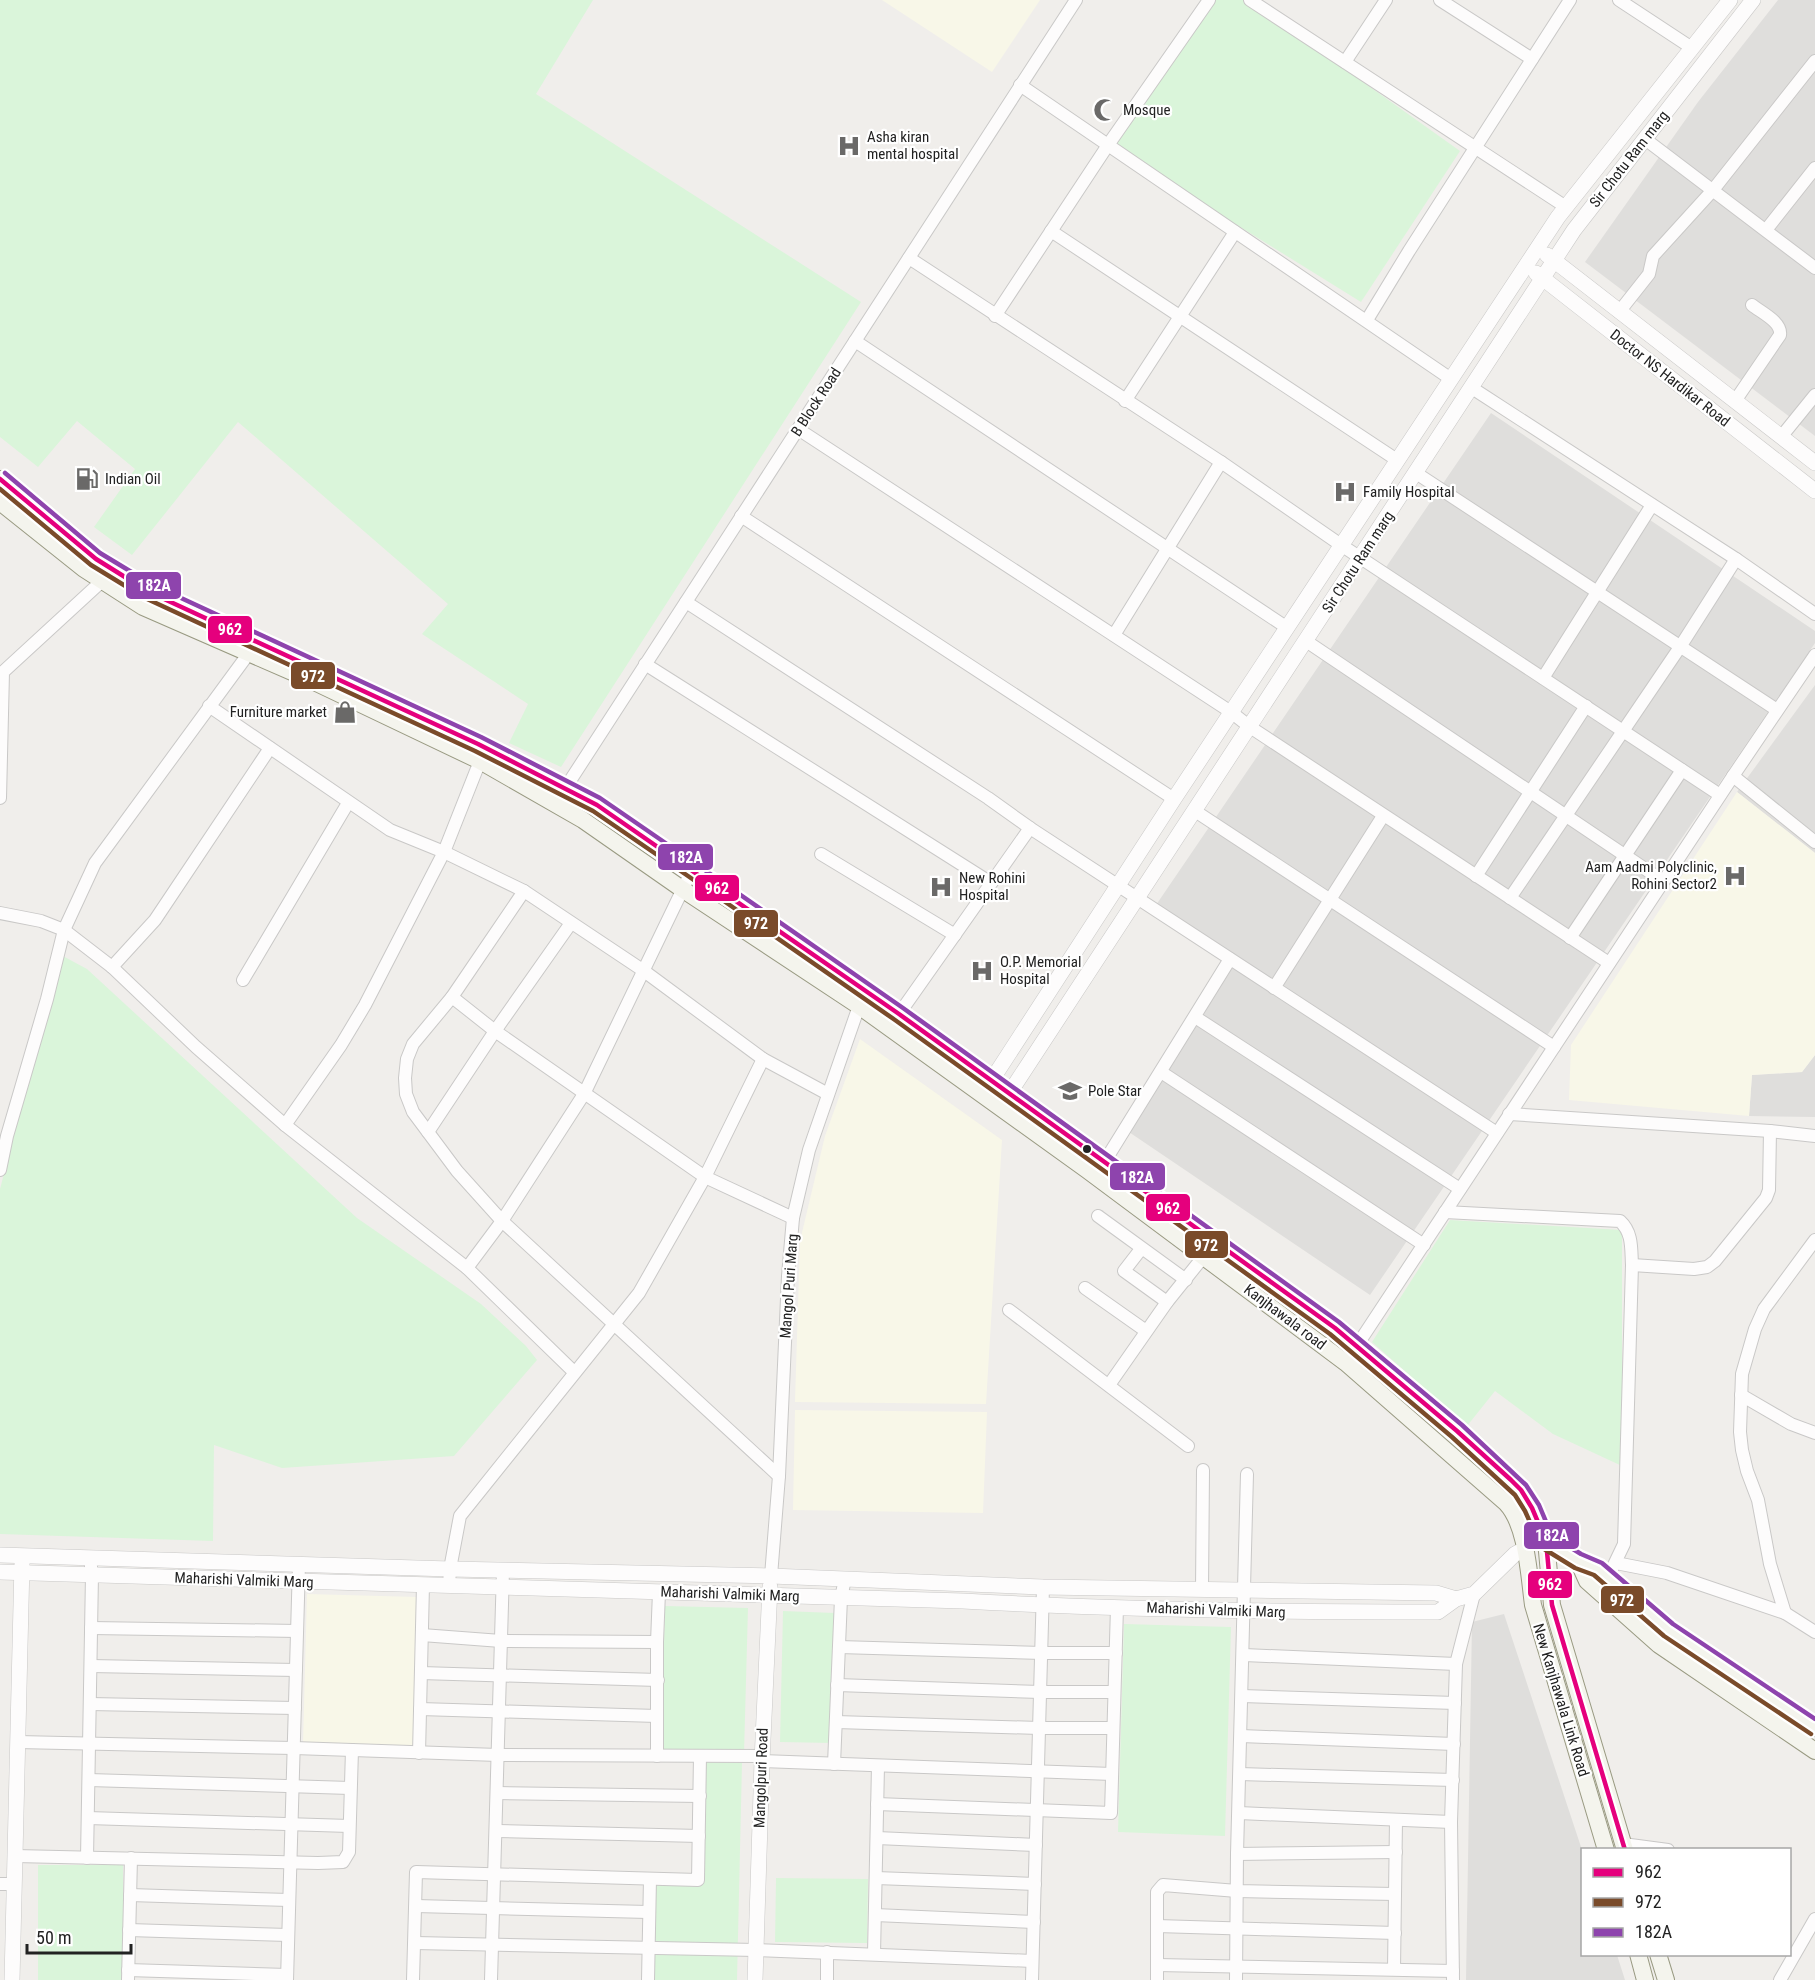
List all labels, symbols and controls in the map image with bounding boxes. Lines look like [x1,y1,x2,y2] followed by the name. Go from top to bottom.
[1092,97,1118,123] mosque icon: Mosque
[1123,101,1171,119] place label: Mosque
[1586,107,1672,211] street label: Sir Chotu Ram marg
[867,128,959,163] place label: Asha kiran mental hospital
[836,133,862,159] hospital icon: Asha kiran mental hospital
[1606,326,1734,430] street label: Doctor NS Hardikar Road
[787,364,845,440] street label: B Block Road
[74,466,100,492] fuel station icon: Indian Oil
[105,470,161,488] place label: Indian Oil
[1332,479,1358,505] hospital icon: Family Hospital
[1363,483,1455,501] place label: Family Hospital
[1318,508,1398,616] street label: Sir Chotu Ram marg
[125,571,182,600] line badge: 182A
[137,576,171,595] text: 182A
[207,615,253,644] line badge: 962
[218,620,242,639] text: 962
[290,661,336,690] line badge: 972
[301,667,325,686] text: 972
[332,699,358,725] shop icon: Furniture market
[230,703,327,721] place label: Furniture market
[657,843,714,871] line badge: 182A
[669,848,703,867] text: 182A
[1585,858,1717,893] place label: Aam Aadmi Polyclinic, Rohini Sector2
[1722,863,1748,889] hospital icon: Aam Aadmi Polyclinic, Rohini Sector2
[959,869,1025,904] place label: New Rohini Hospital
[694,874,740,902] line badge: 962
[928,874,954,900] hospital icon: New Rohini Hospital
[705,879,729,898] text: 962
[733,909,779,938] line badge: 972
[744,914,768,933] text: 972
[1000,953,1081,988] place label: O.P. Memorial Hospital
[969,958,995,984] hospital icon: O.P. Memorial Hospital
[1057,1078,1083,1104] school or university icon: Pole Star
[1088,1082,1142,1100] place label: Pole Star
[1081,1143,1093,1155] unlabelled marker
[1109,1162,1166,1191] line badge: 182A
[1120,1168,1154,1187] text: 182A
[1145,1193,1191,1222] line badge: 962
[1156,1199,1180,1218] text: 962
[1184,1230,1229,1259] line badge: 972
[776,1233,802,1339] street label: Mangol Puri Marg
[1194,1236,1218,1255] text: 972
[1240,1280,1330,1354] street label: Kanjhawala road
[1523,1521,1580,1550] line badge: 182A
[1535,1526,1569,1545] text: 182A
[174,1569,314,1591] street label: Maharishi Valmiki Marg
[1527,1570,1573,1599] line badge: 962
[1538,1575,1562,1594] text: 962
[660,1583,800,1605] street label: Maharishi Valmiki Marg
[1600,1585,1645,1614] line badge: 972
[1610,1591,1634,1610] text: 972
[1146,1599,1286,1621] street label: Maharishi Valmiki Marg
[1529,1621,1593,1779] street label: New Kanjhawala Link Road
[750,1728,772,1828] street label: Mangolpuri Road
[1581,1848,1791,1956] legend
[1635,1861,1662,1882] text: 962
[1635,1891,1662,1912] text: 972
[27,1917,130,1955] scale bar
[1635,1921,1673,1942] text: 182A
[36,1927,71,1948] text: 50 m

